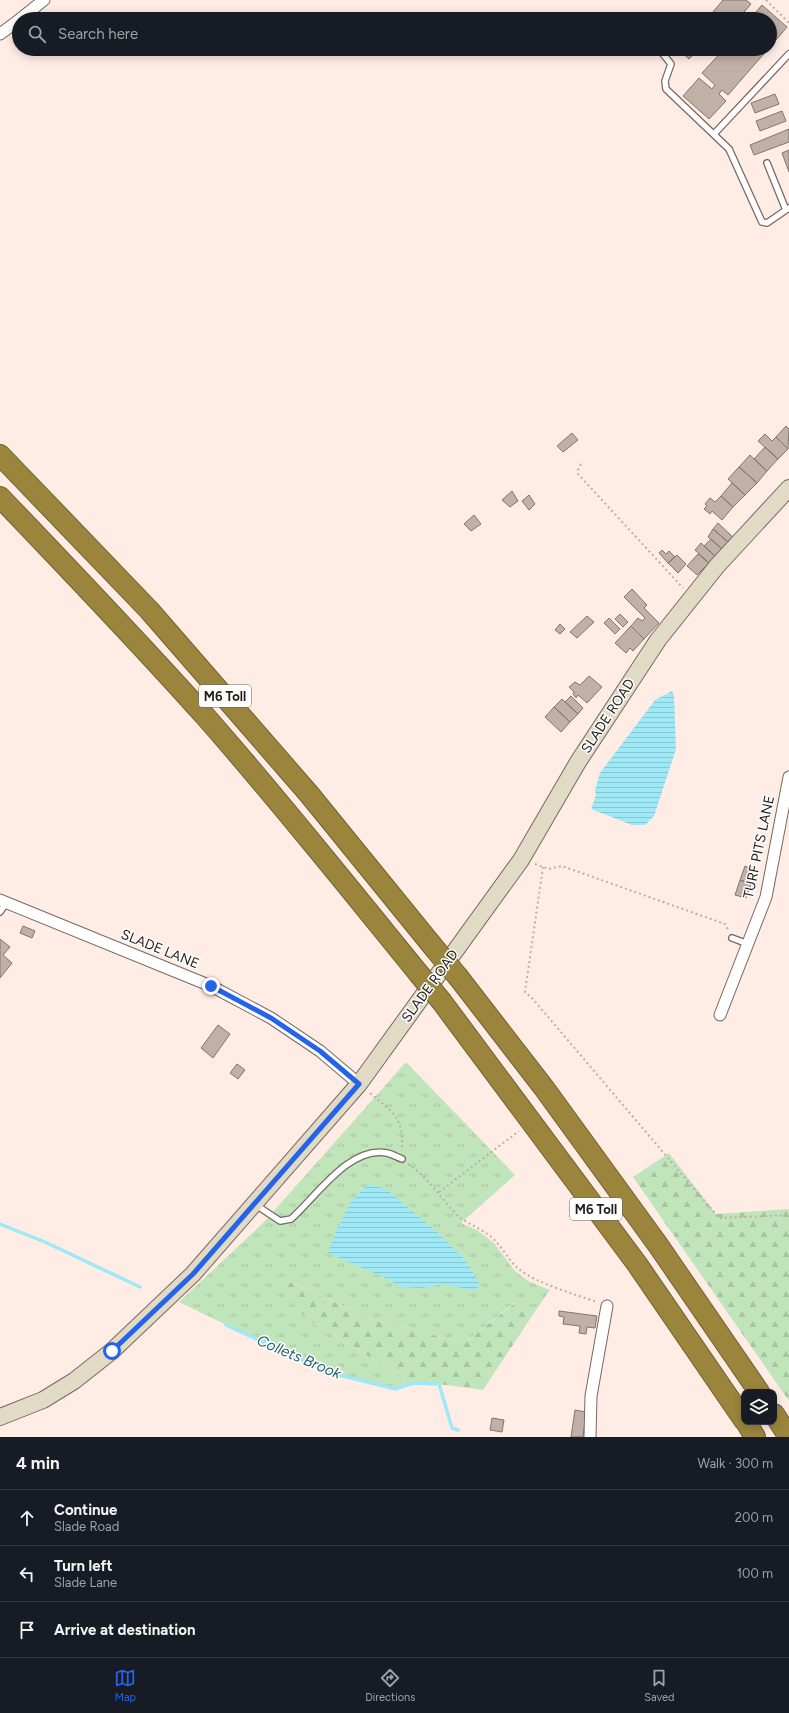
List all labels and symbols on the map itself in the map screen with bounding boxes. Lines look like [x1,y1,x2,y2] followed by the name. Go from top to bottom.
[578,676,638,756] street label: SLADE ROAD
[199,685,251,707] road number: M6 Toll
[740,794,778,900] street label: TURF PITS LANE
[119,926,201,972] street label: SLADE LANE
[398,946,462,1026] street label: SLADE ROAD
[202,977,220,995] route end
[570,1198,622,1220] road number: M6 Toll
[254,1331,345,1383] water label: Collets Brook
[103,1342,121,1360] route start

